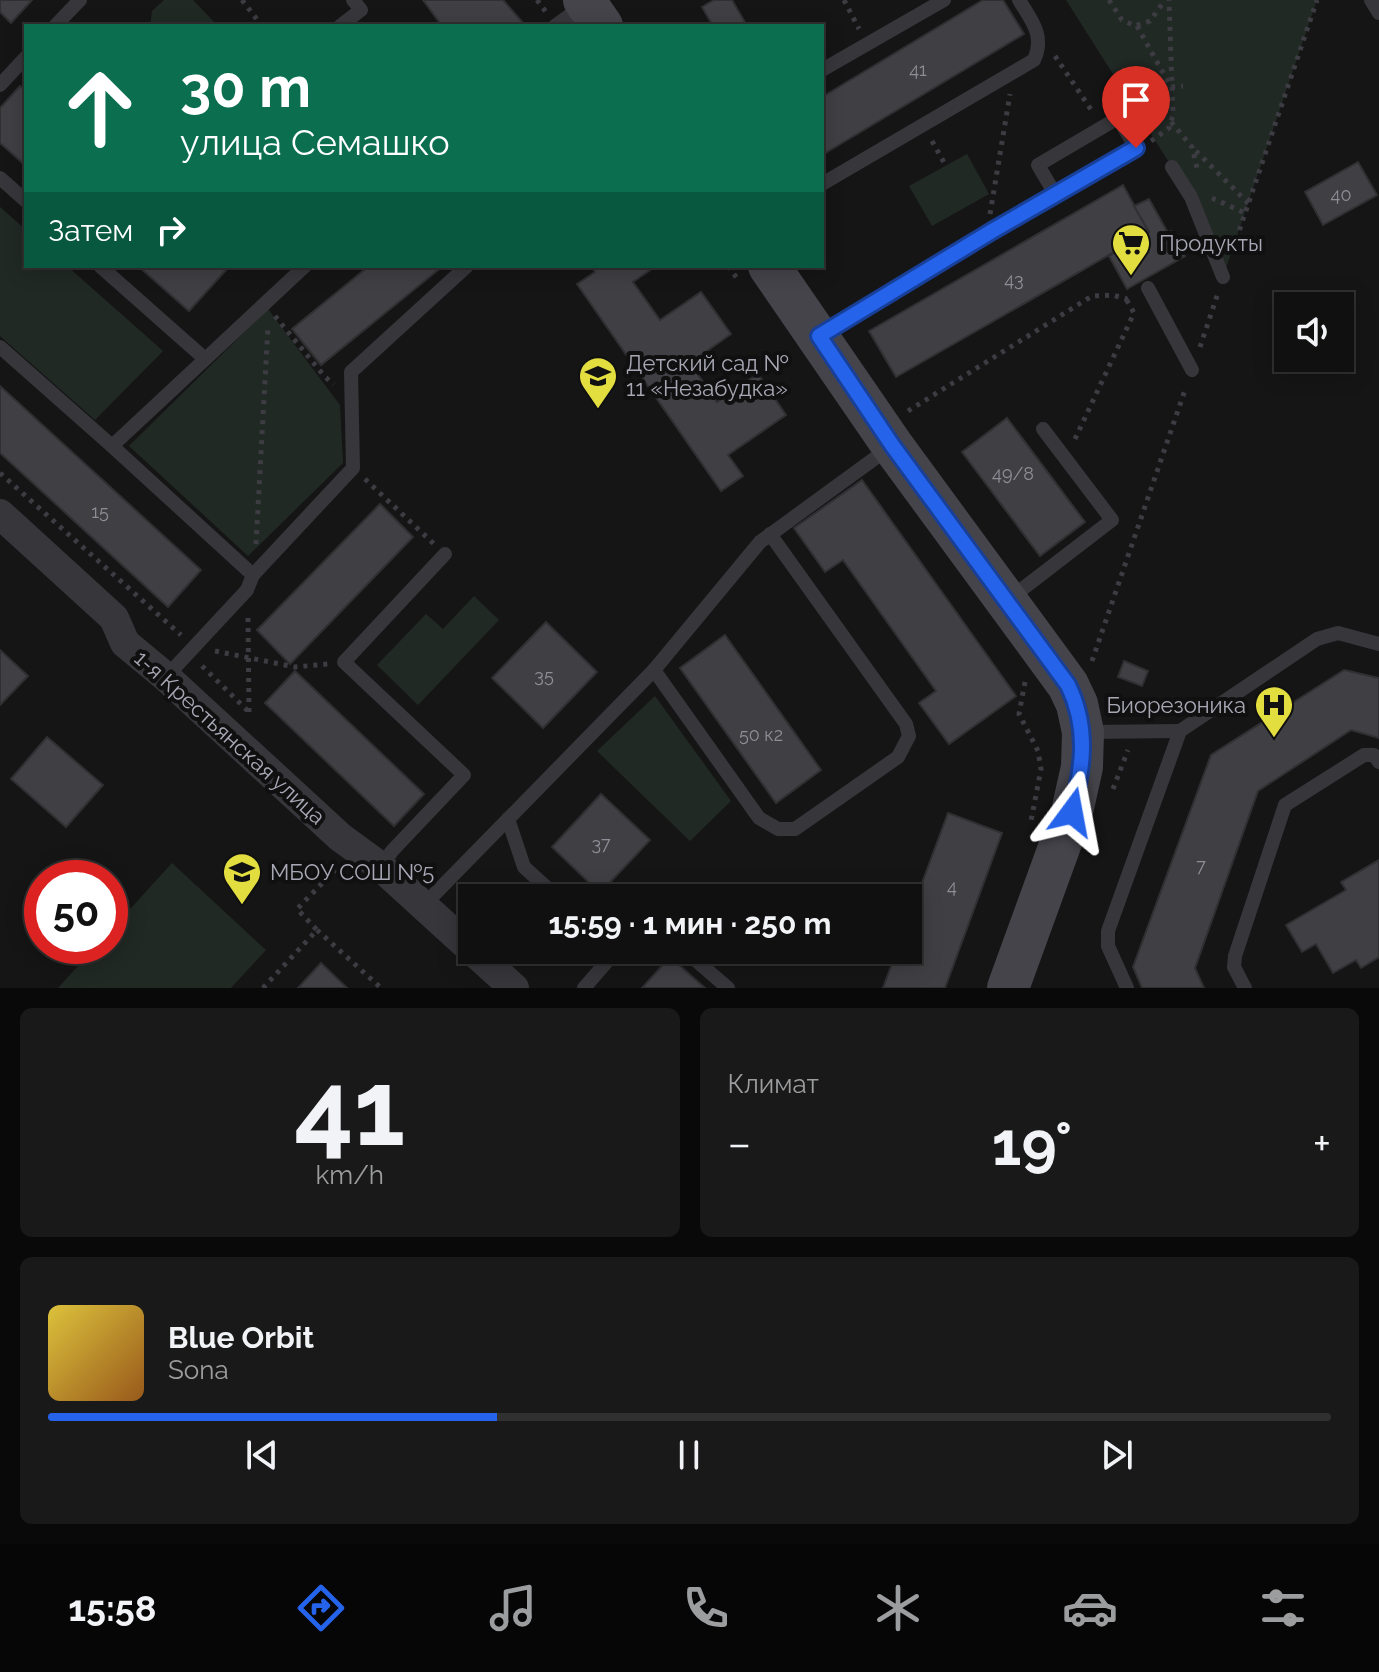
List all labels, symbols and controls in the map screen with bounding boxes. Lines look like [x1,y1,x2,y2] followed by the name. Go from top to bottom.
[180,54,311,120] text: 30 m
[48,56,152,160] icon: ahead
[909,59,927,80] house number: 41
[1102,66,1170,148] pin
[1114,78,1158,122] icon: arrive
[180,121,450,163] text: улица Семашко
[1331,184,1351,205] house number: 40
[149,208,193,252] icon: right
[48,213,133,248] text: Затем
[1110,222,1152,277] supermarket icon: Продукты
[1159,230,1263,256] place label: Продукты
[1004,269,1024,290] house number: 43
[1274,292,1354,372] map controls
[1274,292,1354,372] button: sound
[626,350,789,401] place label: Детский сад № 11 «Незабудка»
[577,355,619,410] school or university icon: Детский сад № 11 «Незабудка»
[992,463,1034,484] house number: 49/8
[91,501,109,522] house number: 15
[129,645,331,829] street label: 1-я Крестьянская улица
[534,665,554,686] house number: 35
[1253,684,1295,739] hospital icon: Биорезоника
[1107,692,1246,718] place label: Биорезоника
[739,724,783,745] house number: 50 к2
[1030,770,1114,854] position arrow
[591,833,611,854] house number: 37
[221,851,263,906] school or university icon: МБОУ СОШ №5
[1196,855,1206,876] house number: 7
[270,859,434,885] place label: МБОУ СОШ №5
[24,860,128,964] speed limit sign: 50
[947,876,957,897] house number: 4
[549,906,831,941] text: 15:59 · 1 мин · 250 m
[294,1047,405,1169] text: 41
[728,1069,819,1099] text: Климат
[992,1109,1072,1179] text: 19°
[728,1118,751,1169] text: −
[1313,1118,1331,1169] text: +
[315,1160,384,1190] text: km/h
[168,1320,314,1355] text: Blue Orbit
[168,1355,229,1385] text: Sona
[240,1433,284,1477] icon: previous
[667,1433,711,1477] icon: pause
[1095,1433,1139,1477] icon: next
[293,1580,349,1636] icon: directions
[485,1580,541,1636] icon: music
[678,1580,734,1636] icon: phone
[870,1580,926,1636] icon: climate
[1062,1580,1118,1636] icon: car
[1255,1580,1311,1636] icon: filters
[68,1587,157,1629] text: 15:58

